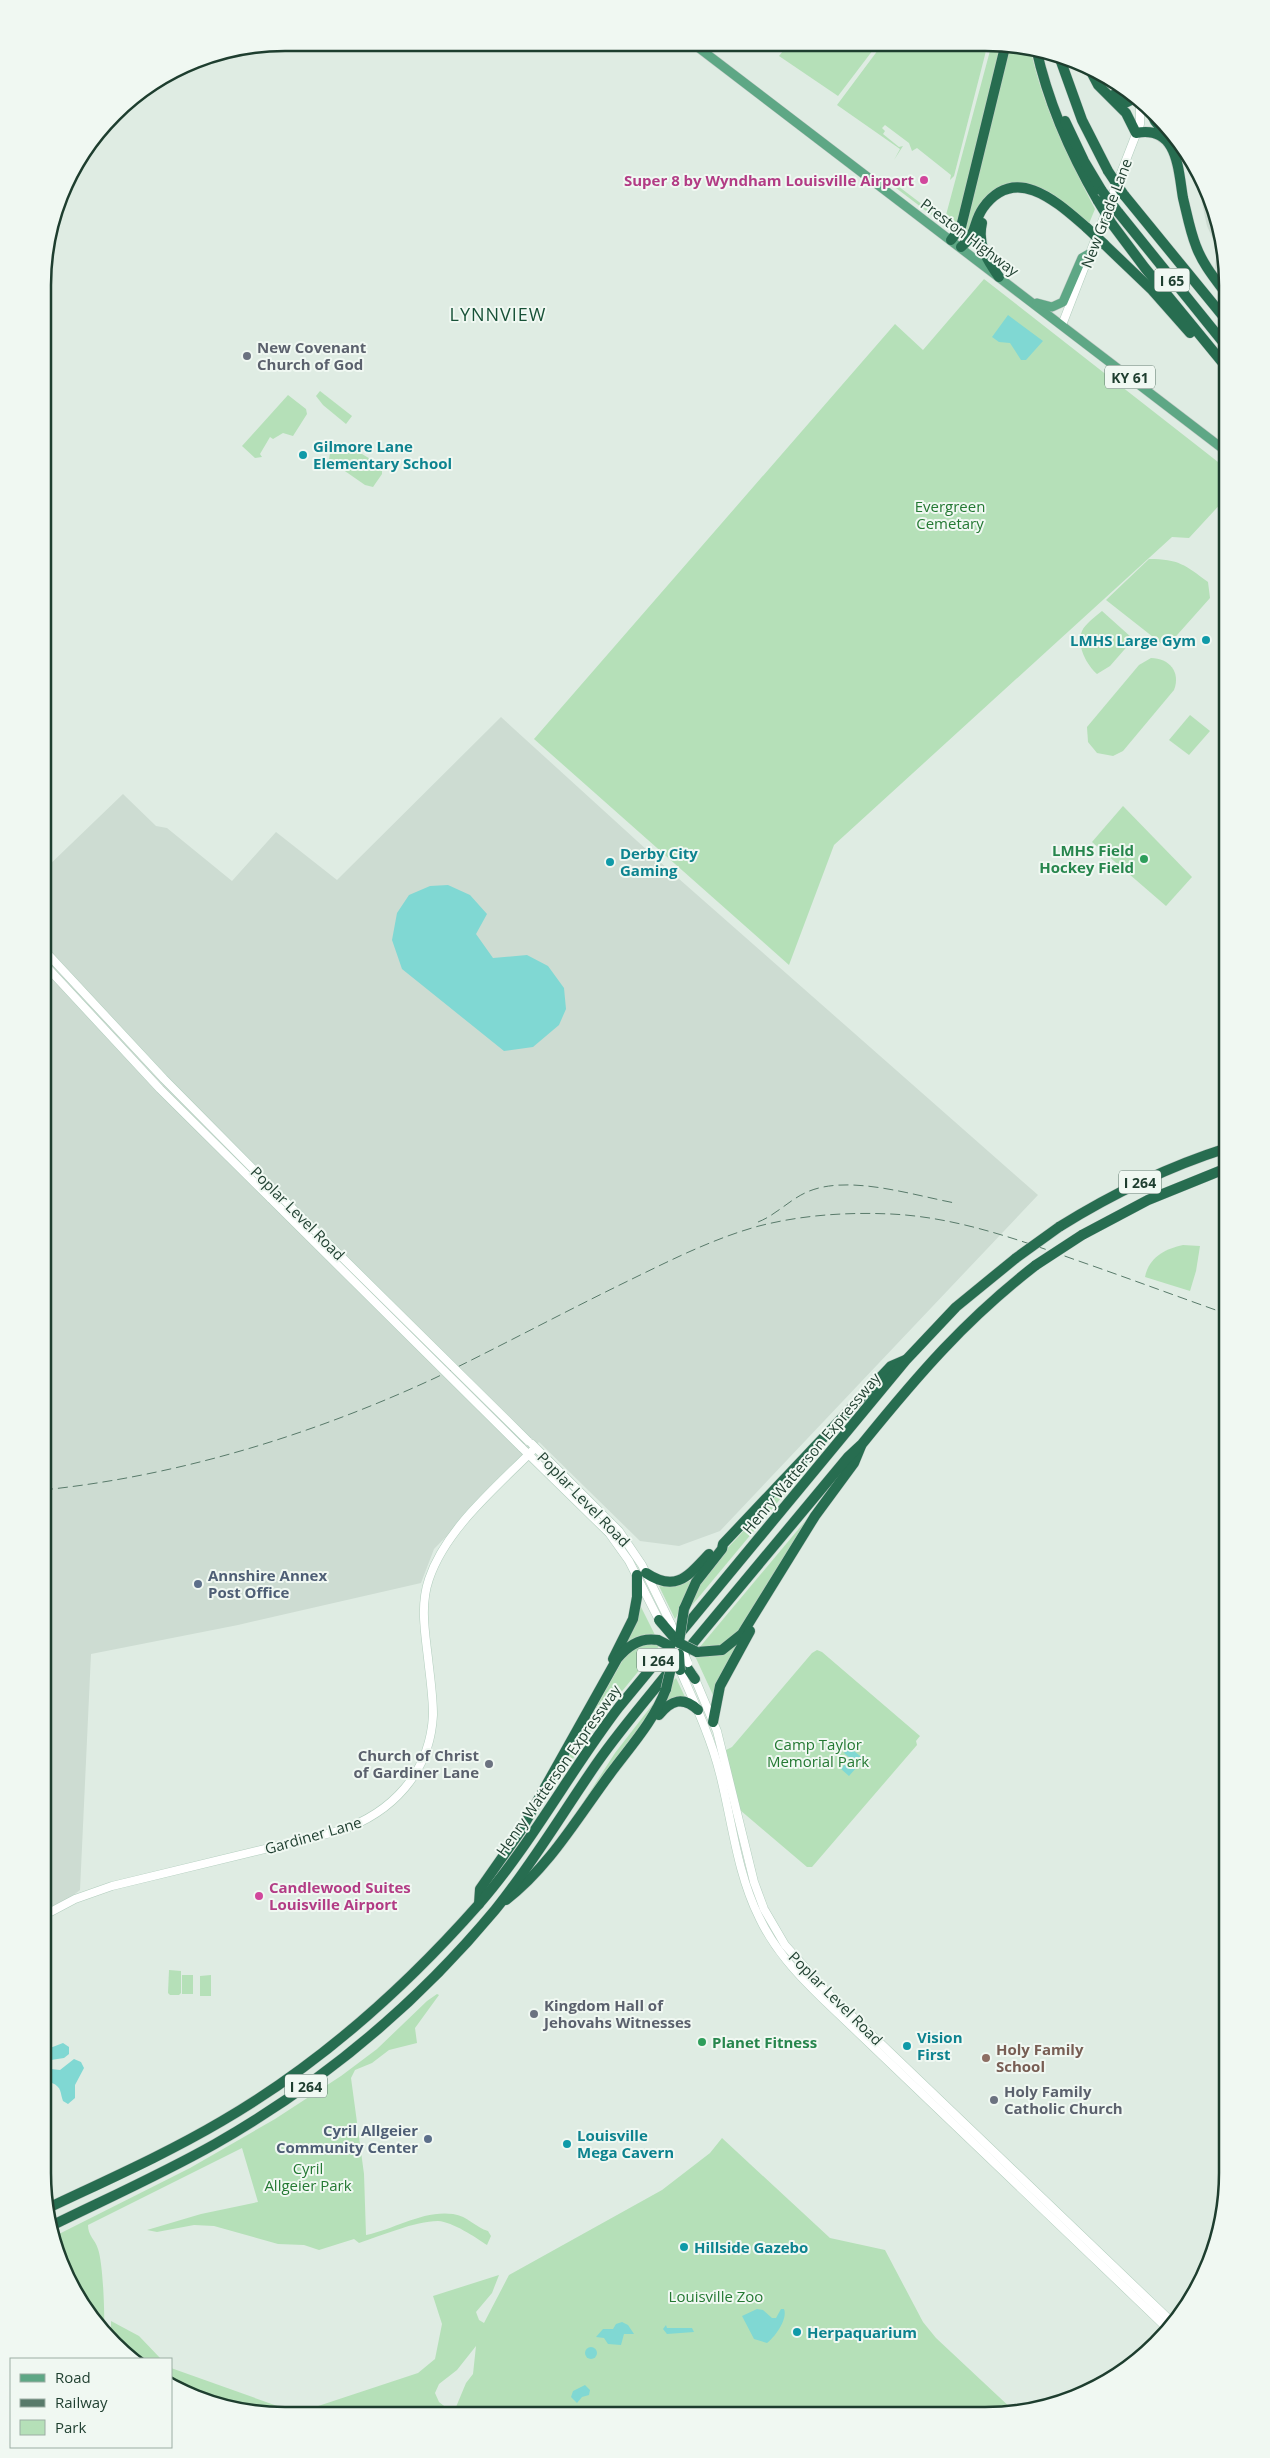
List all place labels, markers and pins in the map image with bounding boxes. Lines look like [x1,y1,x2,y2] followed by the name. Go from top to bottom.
[624,170,914,190] place label: Super 8 by Wyndham Louisville Airport
[918,174,930,186] marker: Super 8 by Wyndham Louisville Airport
[257,337,367,374] place label: New Covenant Church of God
[241,350,253,362] marker: New Covenant Church of God
[313,436,452,473] place label: Gilmore Lane Elementary School
[297,449,309,461] marker: Gilmore Lane Elementary School
[1070,630,1196,650] place label: LMHS Large Gym
[1200,634,1212,646] marker: LMHS Large Gym
[1039,840,1134,877] place label: LMHS Field Hockey Field
[620,843,698,880] place label: Derby City Gaming
[1138,853,1150,865] marker: LMHS Field Hockey Field
[604,856,616,868] marker: Derby City Gaming
[208,1565,327,1602] place label: Annshire Annex Post Office
[192,1578,204,1590] marker: Annshire Annex Post Office
[354,1745,479,1782] place label: Church of Christ of Gardiner Lane
[483,1758,495,1770] marker: Church of Christ of Gardiner Lane
[269,1877,411,1914] place label: Candlewood Suites Louisville Airport
[253,1890,265,1902] marker: Candlewood Suites Louisville Airport
[542,1995,691,2032] place label: Kingdom Hall of Jehovahs Witnesses
[528,2008,540,2020] marker: Kingdom Hall of Jehovahs Witnesses
[917,2027,963,2064] place label: Vision First
[712,2032,817,2052] place label: Planet Fitness
[696,2036,708,2048] marker: Planet Fitness
[996,2039,1084,2076] place label: Holy Family School
[901,2040,913,2052] marker: Vision First
[980,2052,992,2064] marker: Holy Family School
[1004,2081,1123,2118] place label: Holy Family Catholic Church
[988,2094,1000,2106] marker: Holy Family Catholic Church
[276,2120,418,2157] place label: Cyril Allgeier Community Center
[577,2125,674,2162] place label: Louisville Mega Cavern
[422,2133,434,2145] marker: Cyril Allgeier Community Center
[561,2138,573,2150] marker: Louisville Mega Cavern
[694,2237,808,2257] place label: Hillside Gazebo
[678,2241,690,2253] marker: Hillside Gazebo
[807,2322,917,2342] place label: Herpaquarium
[791,2326,803,2338] marker: Herpaquarium

